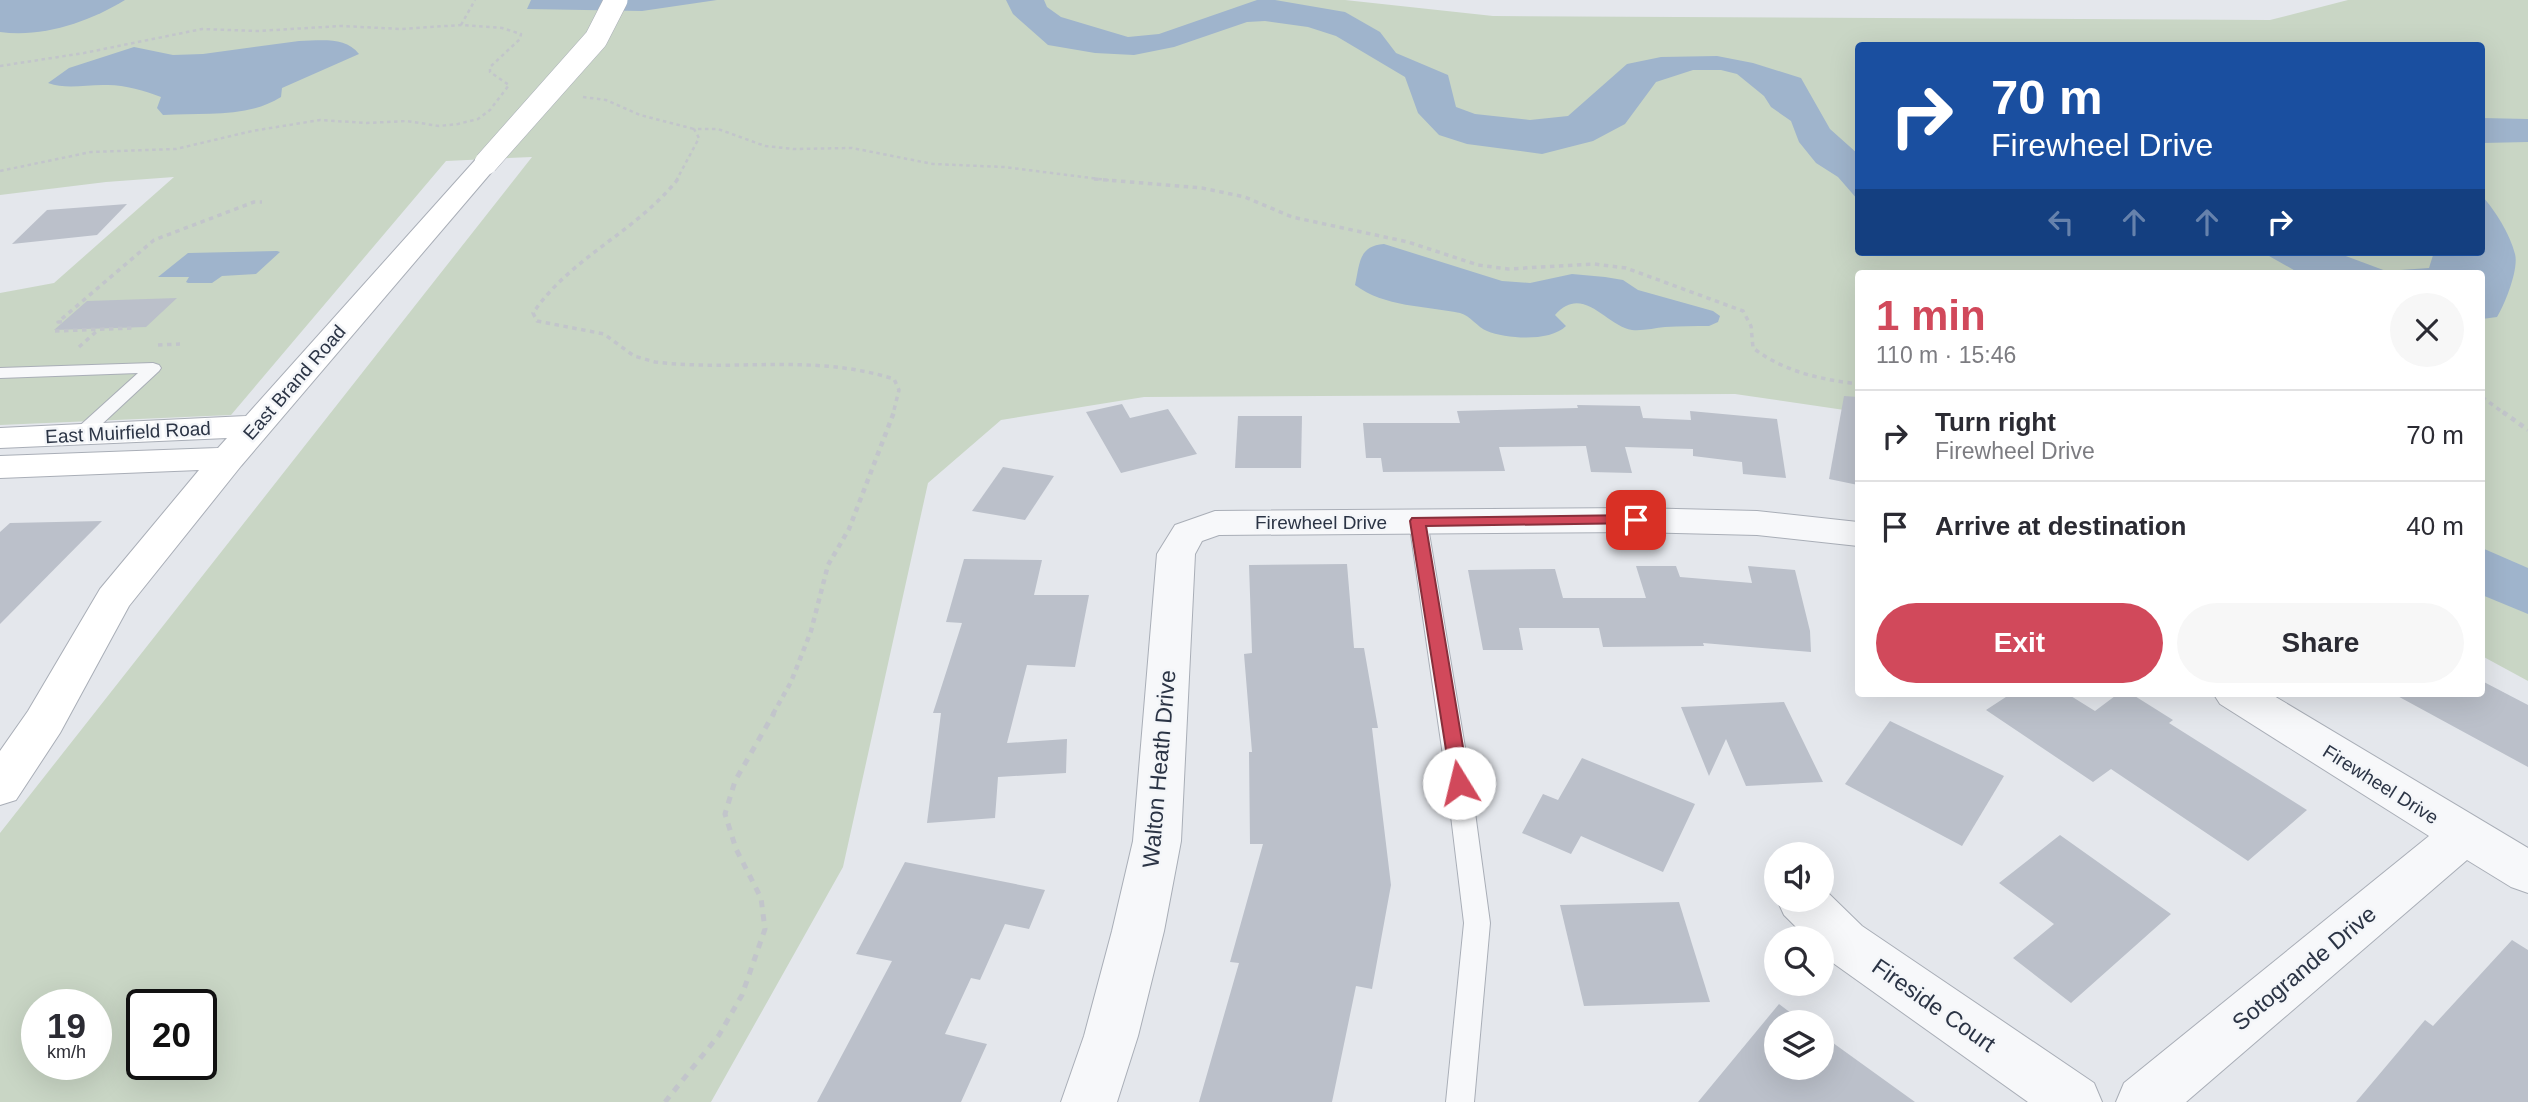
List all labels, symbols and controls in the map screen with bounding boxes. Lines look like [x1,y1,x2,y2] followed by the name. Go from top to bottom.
[1876,70,1967,161] icon: right
[1991,70,2103,124] text: 70 m
[1991,127,2213,163] text: Firewheel Drive
[2042,203,2080,241] icon: left
[2115,203,2153,241] icon: ahead
[2188,203,2226,241] icon: ahead
[2261,203,2299,241] icon: right
[1876,292,1986,339] text: 1 min
[2390,293,2464,367] button: close
[239,321,350,444] street label: East Brand Road
[1876,342,2016,368] text: 110 m · 15:46
[1935,407,2056,437] text: Turn right
[1876,417,1914,455] icon: right
[45,418,211,447] street label: East Muirfield Road
[2406,420,2464,450] text: 70 m
[1935,438,2095,464] text: Firewheel Drive
[1606,490,1666,550] pin
[1617,501,1655,539] icon: arrive
[1876,508,1914,546] icon: arrive
[1935,511,2186,541] text: Arrive at destination
[2406,511,2464,541] text: 40 m
[1255,512,1387,533] street label: Firewheel Drive
[1876,603,2163,683] button: Exit
[2177,603,2464,683] button: Share
[1137,669,1181,869] street label: Walton Heath Drive
[2319,741,2442,828] street label: Firewheel Drive
[1422,746,1496,820] position arrow
[1764,842,1834,1080] map controls
[1764,842,1834,912] button: sound
[2227,901,2381,1035] street label: Sotogrande Drive
[1764,926,1834,996] button: search
[1867,953,2001,1057] street label: Fireside Court
[126,989,217,1080] speed limit sign: 20
[47,1006,86,1045] text: 19
[1764,1010,1834,1080] button: layers
[47,1042,86,1062] text: km/h

